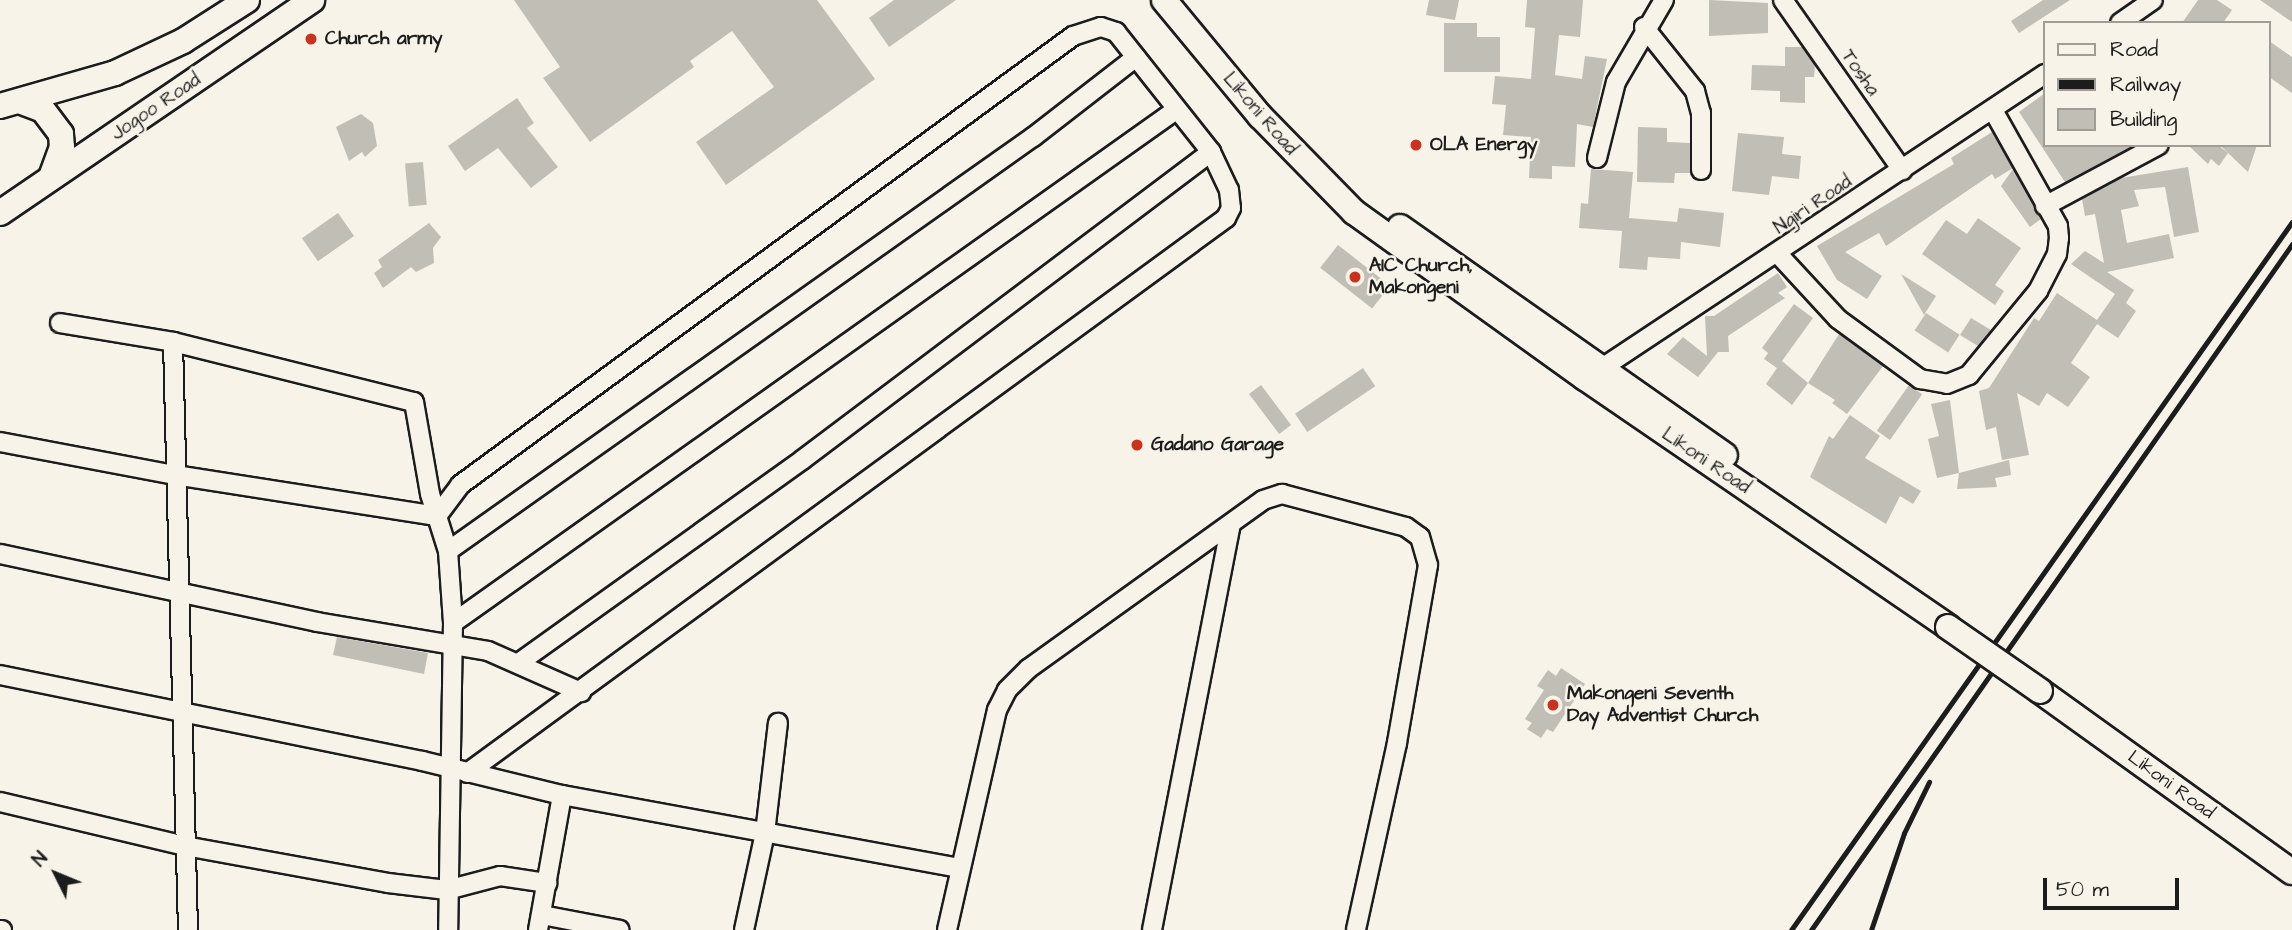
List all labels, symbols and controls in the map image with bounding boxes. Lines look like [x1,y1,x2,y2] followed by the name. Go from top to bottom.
[2044,21,2271,147] legend
[325,28,442,50] place label: Church army
[303,31,319,47] marker: Church army
[2110,35,2158,64] text: Road
[1836,46,1884,100] street label: Tosha
[1218,68,1302,160] street label: Likoni Road
[107,69,205,145] street label: Jogoo Road
[2110,70,2181,99] text: Railway
[2110,105,2177,134] text: Building
[1430,134,1537,156] place label: OLA Energy
[1408,137,1424,153] marker: OLA Energy
[1770,171,1856,239] street label: Ngiri Road
[1369,255,1473,299] place label: AIC Church, Makongeni
[1347,269,1363,285] marker: AIC Church, Makongeni
[1657,423,1755,499] street label: Likoni Road
[1151,434,1284,456] place label: Gadano Garage
[1129,437,1145,453] marker: Gadano Garage
[1567,683,1758,727] place label: Makongeni Seventh Day Adventist Church
[1545,697,1561,713] marker: Makongeni Seventh Day Adventist Church
[2123,746,2219,824] street label: Likoni Road
[21,839,91,909] north arrow
[26,846,54,873] text: N
[2047,864,2184,908] scale bar
[2056,875,2109,904] text: 50 m

